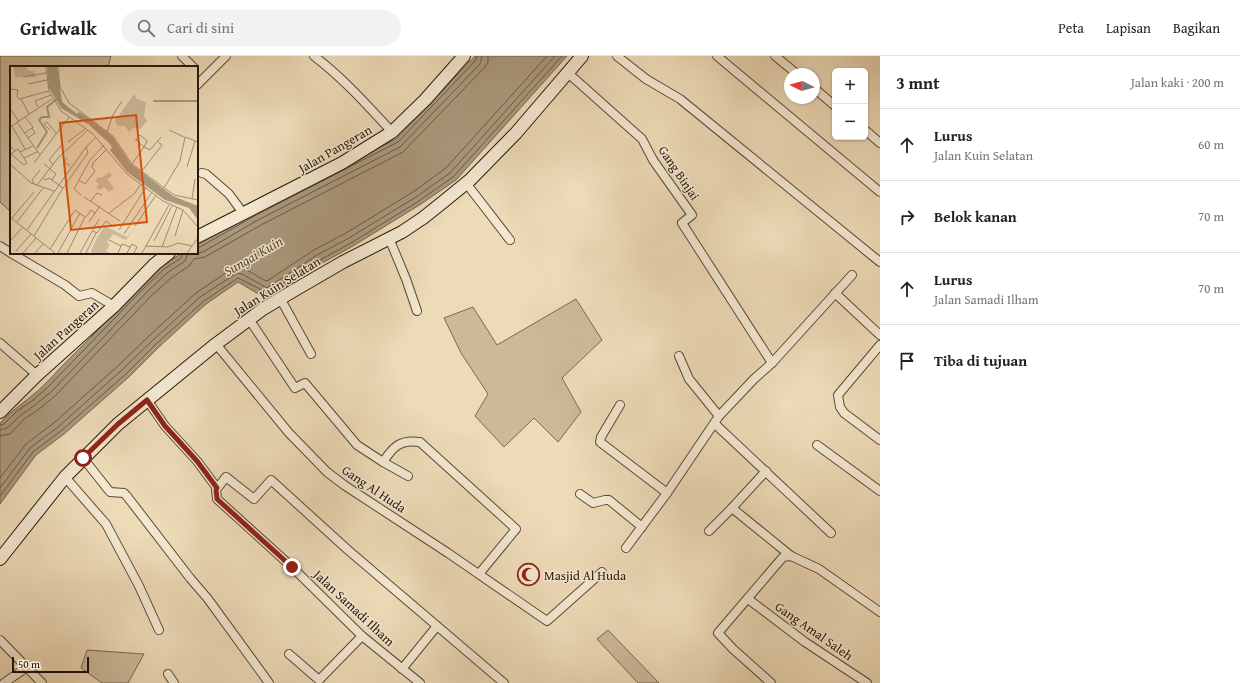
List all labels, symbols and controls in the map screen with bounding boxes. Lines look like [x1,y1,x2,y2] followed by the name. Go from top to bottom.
[121,10,401,46] search box
[20,14,97,42] text: Gridwalk
[135,17,157,39] icon: search
[167,17,234,38] text: Cari di sini
[1058,18,1084,38] text: Peta
[1106,18,1151,38] text: Lapisan
[1173,18,1220,38] text: Bagikan
[10,66,198,254] inset map
[784,68,820,104] north arrow
[832,68,868,140] map controls
[832,68,868,104] button: +
[896,70,940,95] text: 3 mnt
[1131,73,1224,92] text: Jalan kaki · 200 m
[832,104,868,140] button: −
[293,120,376,179] street label: Jalan Pangeran
[934,125,972,146] text: Lurus
[896,134,918,156] icon: ahead
[1198,135,1224,154] text: 60 m
[654,142,704,204] street label: Gang Binjai
[934,146,1033,165] text: Jalan Kuin Selatan
[896,206,918,228] icon: right
[934,206,1017,227] text: Belok kanan
[1198,207,1224,226] text: 70 m
[220,231,286,281] water label: Sungai Kuin
[228,251,325,321] street label: Jalan Kuin Selatan
[934,269,972,290] text: Lurus
[896,278,918,300] icon: ahead
[1198,279,1224,298] text: 70 m
[934,290,1039,309] text: Jalan Samadi Ilham
[28,295,103,366] street label: Jalan Pangeran
[896,350,918,372] icon: arrive
[934,350,1027,371] text: Tiba di tujuan
[74,449,92,467] route start
[338,461,411,518] street label: Gang Al Huda
[283,558,301,576] route end
[515,562,541,588] mosque icon: Masjid Al Huda
[308,564,399,651] street label: Jalan Samadi Ilham
[544,566,627,585] place label: Masjid Al Huda
[771,597,857,665] street label: Gang Amal Saleh
[12,655,89,674] scale bar
[18,656,40,672] text: 50 m

